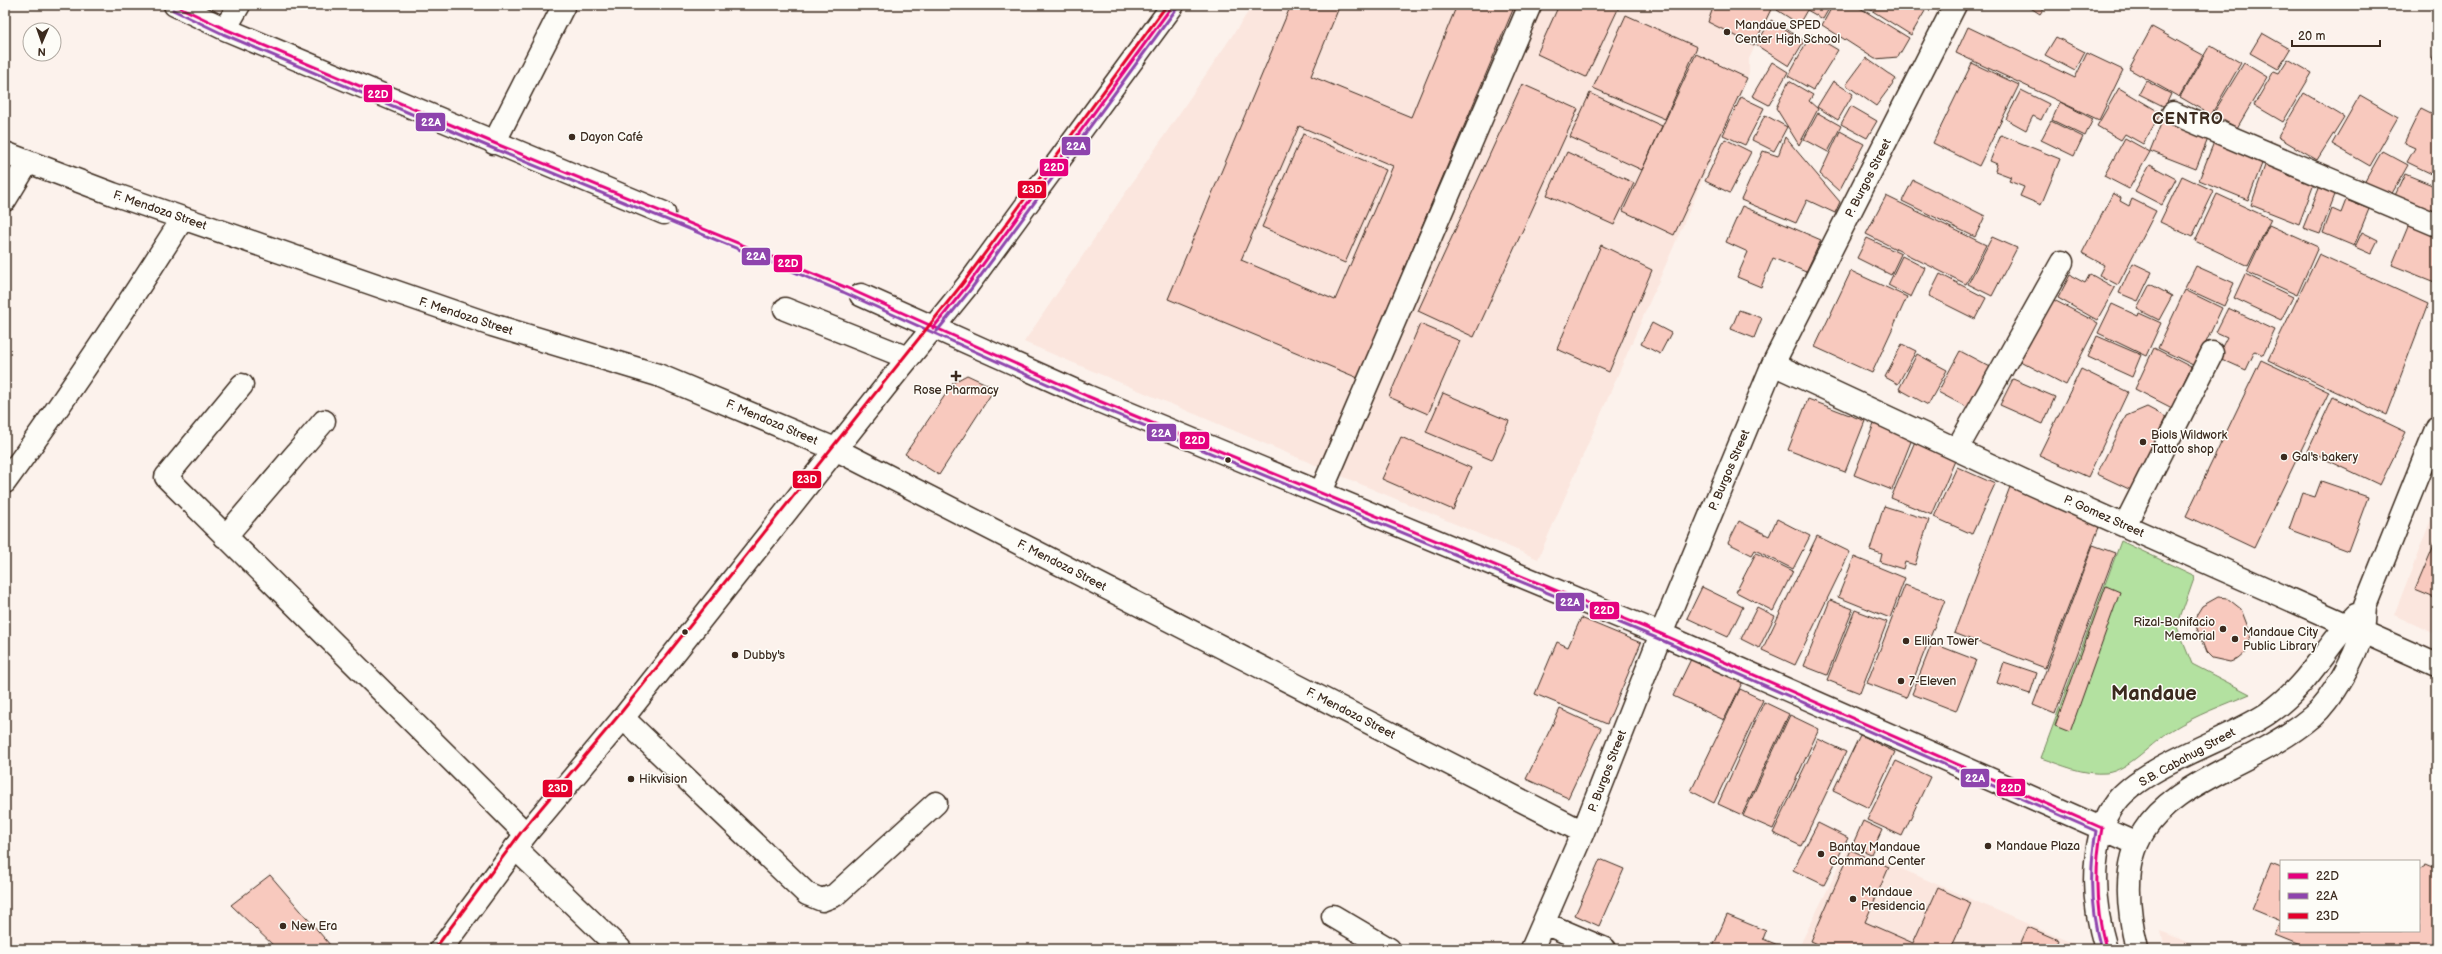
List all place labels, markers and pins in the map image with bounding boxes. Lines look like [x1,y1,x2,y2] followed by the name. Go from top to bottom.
[1735,18,1840,47] place label: Mandaue SPED Center High School
[1722,27,1732,37] marker: Mandaue SPED Center High School
[580,130,643,145] place label: Dayon Café
[567,132,577,142] marker: Dayon Café
[951,371,961,381] marker: Rose Pharmacy
[913,383,999,398] place label: Rose Pharmacy
[2151,428,2228,457] place label: Biols Wildwork Tattoo shop
[2138,437,2148,447] marker: Biols Wildwork Tattoo shop
[2292,450,2359,465] place label: Gal's bakery
[2279,452,2289,462] marker: Gal's bakery
[1223,455,1233,465] unlabelled marker
[2134,615,2215,644] place label: Rizal-Bonifacio Memorial
[2218,624,2228,634] marker: Rizal-Bonifacio Memorial
[2243,625,2319,654] place label: Mandaue City Public Library
[680,627,690,637] unlabelled marker
[1914,634,1979,649] place label: Ellian Tower
[2230,634,2240,644] marker: Mandaue City Public Library
[1901,636,1911,646] marker: Ellian Tower
[743,648,785,663] place label: Dubby's
[730,650,740,660] marker: Dubby's
[1909,674,1957,689] place label: 7-Eleven
[1896,676,1906,686] marker: 7-Eleven
[639,772,688,787] place label: Hikvision
[626,774,636,784] marker: Hikvision
[1996,839,2080,854] place label: Mandaue Plaza
[1829,840,1926,869] place label: Bantay Mandaue Command Center
[1983,841,1993,851] marker: Mandaue Plaza
[1816,849,1826,859] marker: Bantay Mandaue Command Center
[1861,885,1925,914] place label: Mandaue Presidencia
[1848,894,1858,904] marker: Mandaue Presidencia
[291,919,337,934] place label: New Era
[278,921,288,931] marker: New Era

